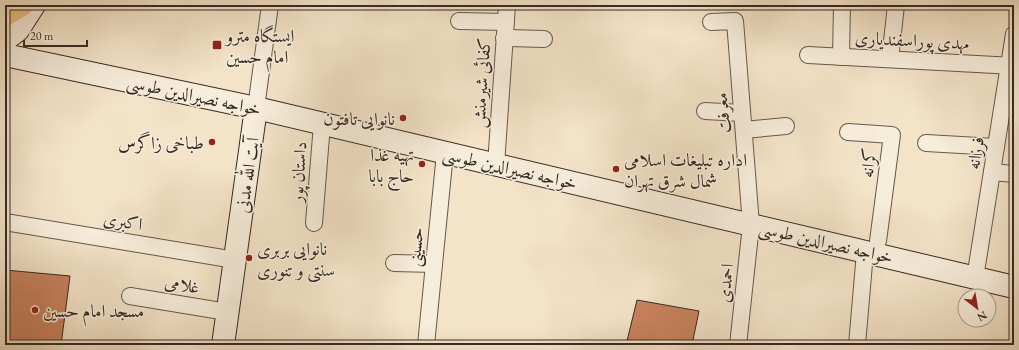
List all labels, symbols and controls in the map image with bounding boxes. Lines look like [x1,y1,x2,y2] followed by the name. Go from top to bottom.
[24,22,87,48] scale bar
[224,24,294,73] place label: ایستگاه مترو امام حسین
[854,26,970,56] street label: مهدی پوراسفندیاری
[30,28,54,44] text: 20 m
[466,37,497,129] street label: کفائی شیرمنش
[211,39,223,51] marker: ایستگاه مترو امام حسین
[124,70,263,122] street label: خواجه نصیرالدین طوسی
[709,92,736,134] street label: معرفت
[323,107,395,131] place label: نانوایی تافتون
[398,113,408,123] marker: نانوایی تافتون
[118,131,204,154] place label: طباخی زاگرس
[228,133,265,214] street label: آیت الله مدنی
[961,135,990,171] street label: فرزانه
[207,137,217,147] marker: طباخی زاگرس
[284,141,314,206] street label: داستان پور
[440,141,579,197] street label: خواجه نصیرالدین طوسی
[368,143,414,192] place label: تهیه غذا حاج بابا
[855,147,881,179] street label: کرانه
[624,148,747,193] place label: اداره تبلیغات اسلامی شمال شرق تهران
[417,159,427,169] marker: تهیه غذا حاج بابا
[611,164,621,174] marker: اداره تبلیغات اسلامی شمال شرق تهران
[102,207,144,235] street label: اکبری
[756,215,895,271] street label: خواجه نصیرالدین طوسی
[401,226,430,268] street label: حسینی
[257,237,335,283] place label: نانوایی بربری سنتی و تنوری
[244,253,254,263] marker: نانوایی بربری سنتی و تنوری
[712,262,738,304] street label: احمدی
[163,270,201,298] street label: غلامی
[957,288,997,328] north arrow
[43,299,144,327] place label: مسجد امام حسین
[30,305,40,315] marker: مسجد امام حسین
[975,308,990,325] text: N

